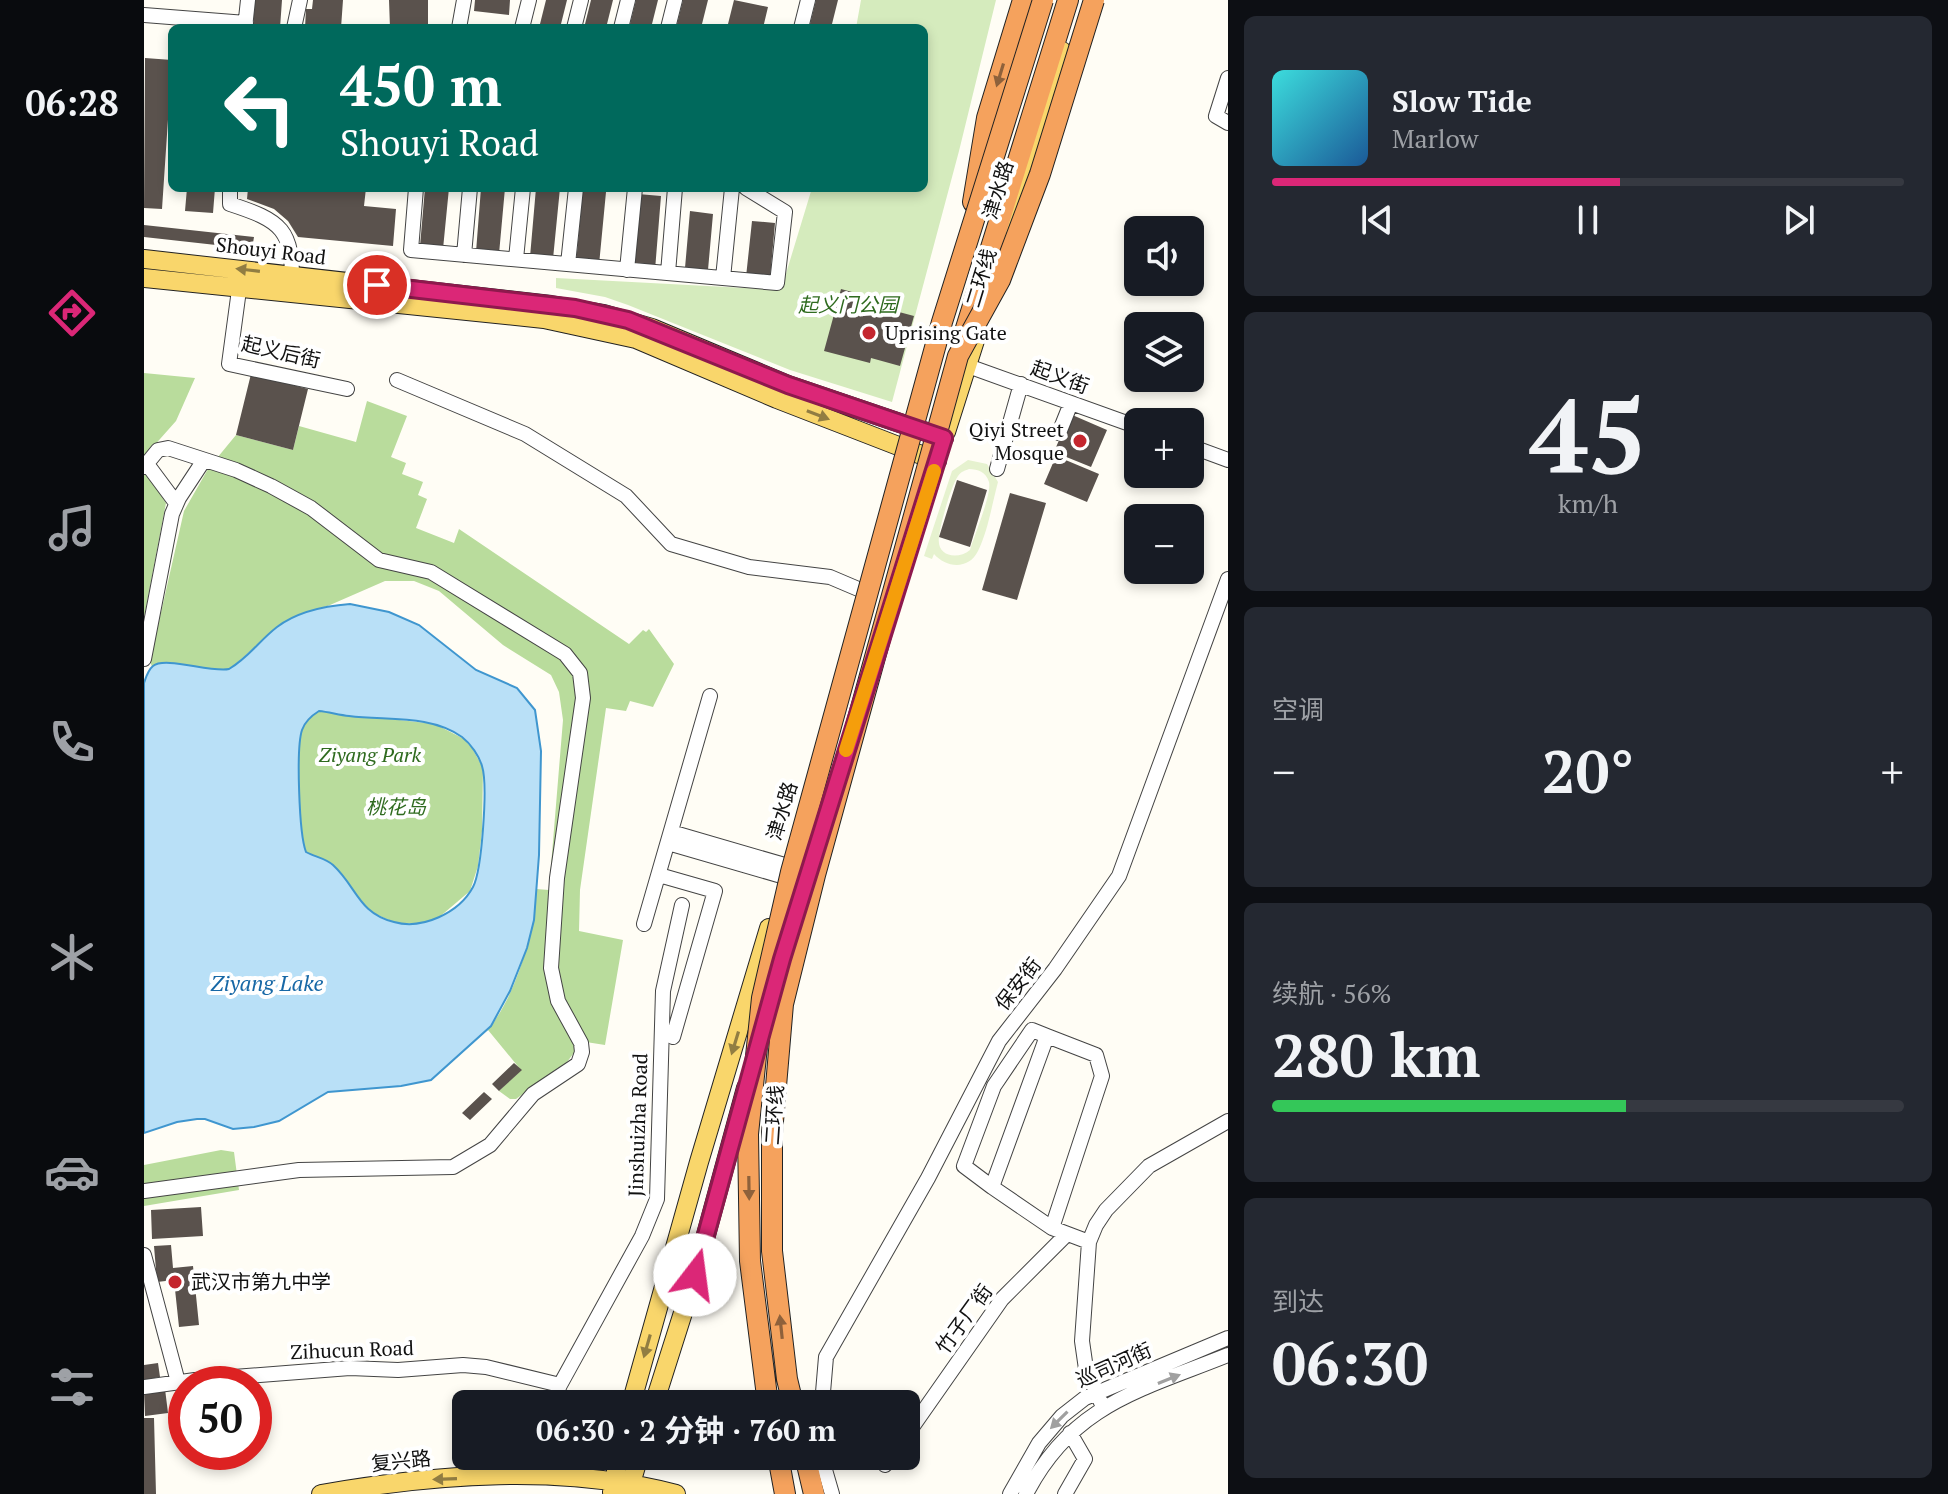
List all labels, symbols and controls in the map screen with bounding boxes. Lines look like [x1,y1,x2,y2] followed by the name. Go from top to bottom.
[340,48,502,122] text: 450 m
[208,56,312,160] icon: left
[993,63,1006,87] one-way arrow
[25,79,119,126] text: 06:28
[1392,81,1532,121] text: Slow Tide
[340,119,539,166] text: Shouyi Road
[1392,121,1478,155] text: Marlow
[976,157,1019,222] street label: 津水路
[1355,198,1399,242] icon: previous
[1566,198,1610,242] icon: pause
[1777,198,1821,242] icon: next
[1124,216,1204,584] map controls
[1124,216,1204,296] button: sound
[215,230,328,271] street label: Shouyi Road
[959,245,1002,310] street label: 二环线
[343,251,411,319] pin
[235,263,260,276] one-way arrow
[355,263,399,307] icon: arrive
[44,285,100,341] icon: directions
[798,291,901,318] park label: 起义门公园
[1124,312,1204,392] button: layers
[885,319,1007,346] place label: Uprising Gate
[860,324,878,342] marker: Uprising Gate
[239,329,323,374] street label: 起义后街
[1027,354,1093,399] street label: 起义街
[1529,365,1647,503] text: 45
[1124,408,1204,488] button: +
[806,409,830,422] one-way arrow
[969,416,1065,466] place label: Qiyi Street Mosque
[1071,432,1089,450] marker: Qiyi Street Mosque
[1558,486,1618,520] text: km/h
[44,500,100,556] icon: music
[1124,504,1204,584] button: −
[1272,692,1324,726] text: 空调
[44,714,100,770] icon: phone
[1542,731,1634,810] text: 20°
[319,741,422,768] park label: Ziyang Park
[1272,742,1295,801] text: −
[1881,742,1904,801] text: +
[760,778,803,843] street label: 津水路
[366,793,427,820] park label: 桃花岛
[44,929,100,985] icon: climate
[988,952,1047,1016] street label: 保安街
[210,968,324,997] water label: Ziyang Lake
[1272,976,1392,1010] text: 续航 · 56%
[1272,1015,1480,1094] text: 280 km
[728,1031,741,1055] one-way arrow
[622,1053,653,1197] street label: Jinshuizha Road
[758,1084,789,1146] street label: 二环线
[44,1144,100,1200] icon: car
[743,1176,755,1201] one-way arrow
[653,1233,737,1317] position arrow
[191,1268,331,1295] place label: 武汉市第九中学
[166,1273,184,1291] marker: 武汉市第九中学
[929,1278,998,1359] street label: 竹子厂街
[1272,1284,1324,1318] text: 到达
[774,1314,787,1339] one-way arrow
[1272,1323,1428,1402] text: 06:30
[290,1334,414,1365] street label: Zihucun Road
[640,1335,653,1359] one-way arrow
[1072,1336,1156,1393] street label: 巡司河街
[44,1359,100,1415] icon: filters
[168,1366,272,1470] speed limit sign: 50
[1157,1372,1181,1385] one-way arrow
[536,1410,836,1450] text: 06:30 · 2 分钟 · 760 m
[1050,1410,1069,1429] one-way arrow
[370,1444,432,1477] street label: 复兴路
[432,1473,457,1486] one-way arrow

